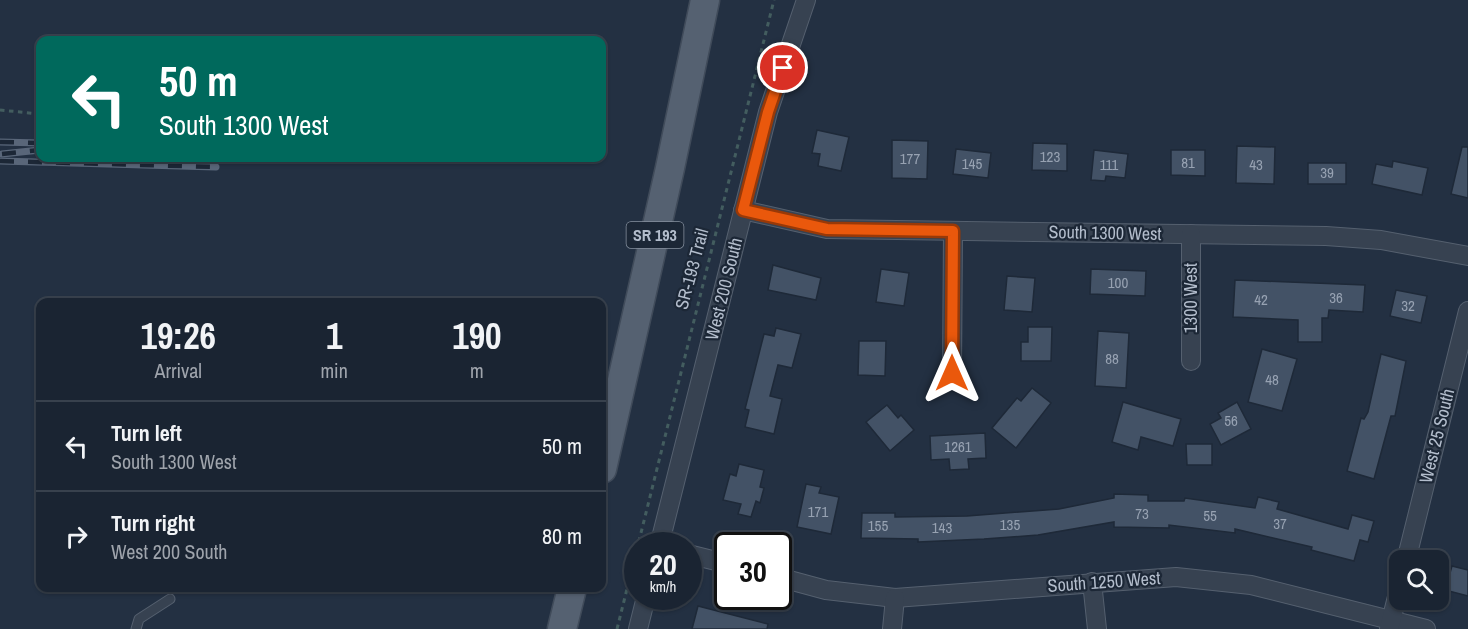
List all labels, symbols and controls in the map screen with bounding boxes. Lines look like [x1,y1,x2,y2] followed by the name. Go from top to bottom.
[757,42,808,93] pin
[766,51,799,84] icon: arrive
[159,53,238,109] text: 50 m
[60,60,138,138] icon: left
[159,107,328,143] text: South 1300 West
[1040,146,1060,167] house number: 123
[900,148,920,169] house number: 177
[1181,152,1195,173] house number: 81
[962,153,982,174] house number: 145
[1100,154,1119,175] house number: 111
[1249,154,1263,175] house number: 43
[1320,162,1334,183] house number: 39
[1048,219,1162,246] street label: South 1300 West
[626,222,684,248] road number: SR 193
[669,226,714,312] street label: SR-193 Trail
[699,235,748,343] street label: West 200 South
[1178,263,1203,333] street label: 1300 West
[1108,272,1128,293] house number: 100
[1329,287,1343,308] house number: 36
[1254,289,1268,310] house number: 42
[1401,295,1415,316] house number: 32
[140,312,216,360] text: 19:26
[326,312,342,360] text: 1
[452,312,502,360] text: 190
[920,341,984,405] position arrow
[1105,348,1119,369] house number: 88
[155,357,202,384] text: Arrival
[320,357,348,384] text: min
[470,357,484,384] text: m
[1265,369,1279,390] house number: 48
[1413,386,1460,486] street label: West 25 South
[1224,410,1238,431] house number: 56
[111,418,182,448] text: Turn left
[60,430,93,463] icon: left
[542,431,582,461] text: 50 m
[944,436,972,457] house number: 1261
[111,448,237,475] text: South 1300 West
[808,501,828,522] house number: 171
[1135,503,1149,524] house number: 73
[1203,505,1217,526] house number: 55
[111,508,195,538] text: Turn right
[1273,513,1287,534] house number: 37
[1000,514,1020,535] house number: 135
[868,515,888,536] house number: 155
[932,517,952,538] house number: 143
[60,520,93,553] icon: right
[542,521,582,551] text: 80 m
[714,532,792,610] speed limit sign: 30
[111,538,227,565] text: West 200 South
[649,544,677,584] text: 20
[1389,550,1449,610] map controls
[1389,550,1449,610] button: search
[1047,565,1161,598] street label: South 1250 West
[650,576,676,597] text: km/h

